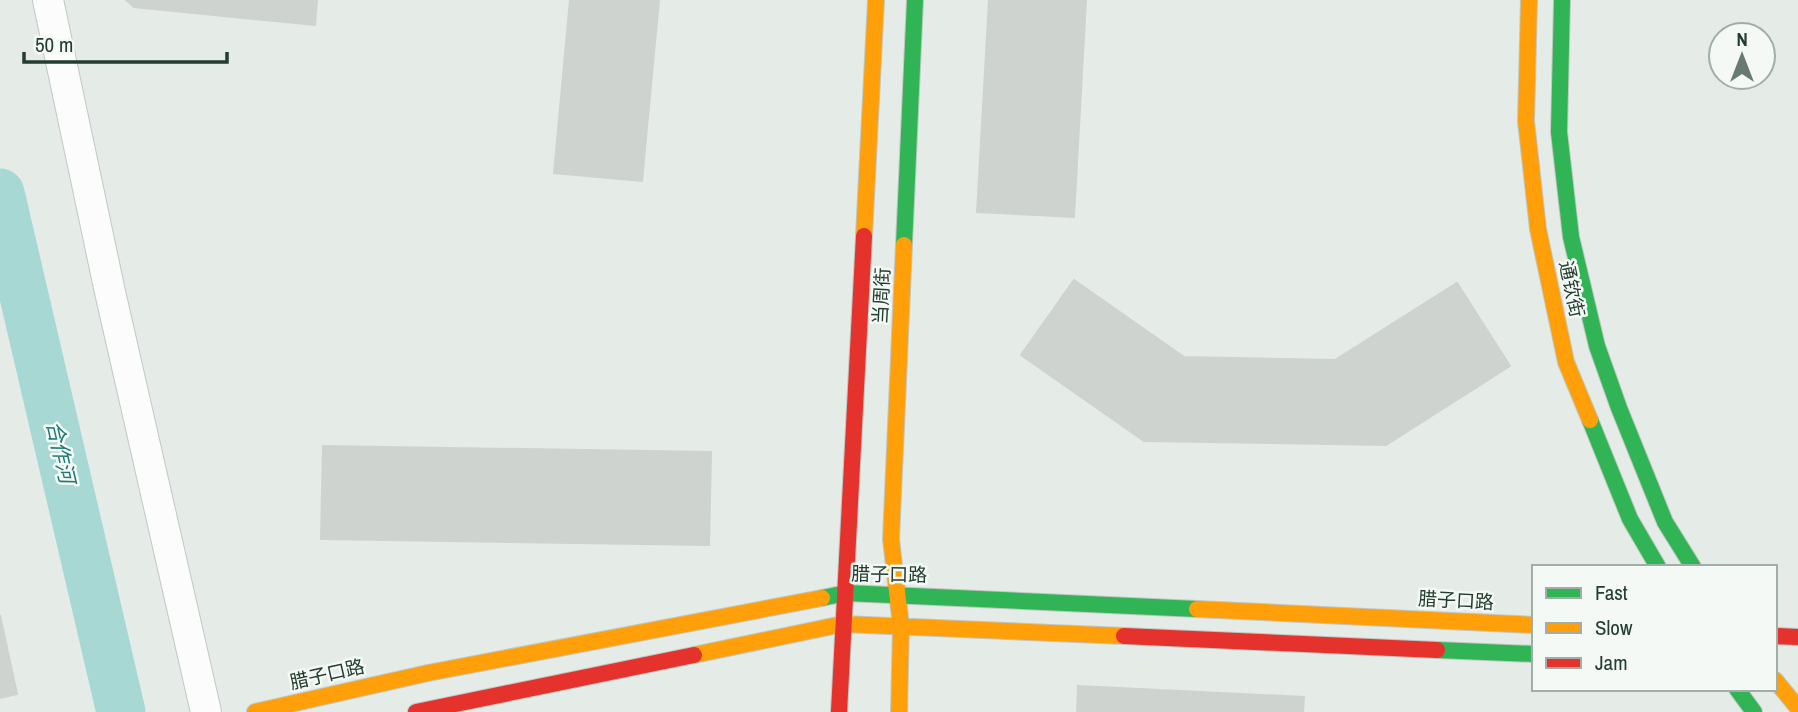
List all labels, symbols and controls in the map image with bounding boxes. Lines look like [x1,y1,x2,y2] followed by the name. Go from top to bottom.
[24,21,228,65] scale bar
[1707,21,1777,91] north arrow
[1736,26,1748,52] text: N
[35,30,73,59] text: 50 m
[1553,258,1591,320] street label: 通钦街
[867,267,895,325] street label: 当周街
[40,418,83,490] water label: 合作河
[851,560,927,588] street label: 腊子口路
[1532,565,1777,691] legend
[1595,578,1628,607] text: Fast
[1417,585,1495,615] street label: 腊子口路
[1595,613,1633,642] text: Slow
[1595,648,1628,677] text: Jam
[287,653,367,695] street label: 腊子口路

